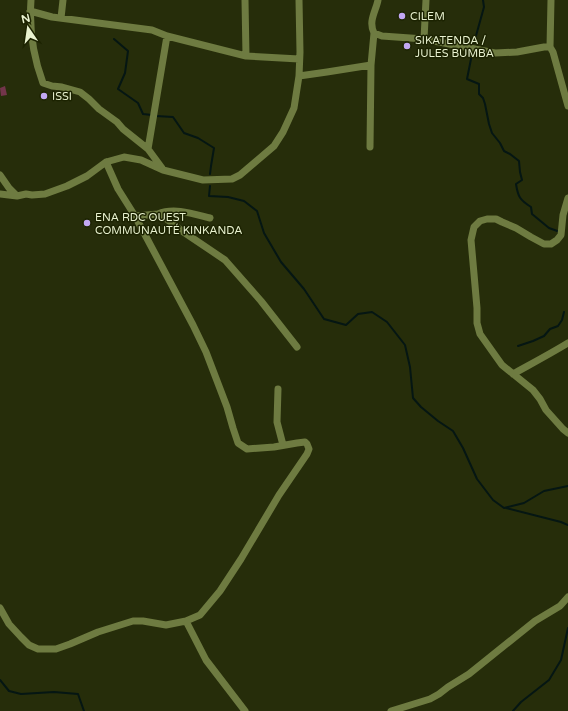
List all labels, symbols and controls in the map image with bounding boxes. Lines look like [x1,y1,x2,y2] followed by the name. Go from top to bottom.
[8,8,48,48] north arrow
[410,10,445,23] place label: CILEM
[20,11,32,26] text: N
[397,11,407,21] marker: CILEM
[415,34,494,60] place label: SIKATENDA / JULES BUMBA
[402,41,412,51] marker: SIKATENDA / JULES BUMBA
[52,90,72,103] place label: ISSI
[39,91,49,101] marker: ISSI
[95,211,243,237] place label: ENA RDC OUEST COMMUNAUTÉ KINKANDA
[82,218,92,228] marker: ENA RDC OUEST COMMUNAUTÉ KINKANDA

